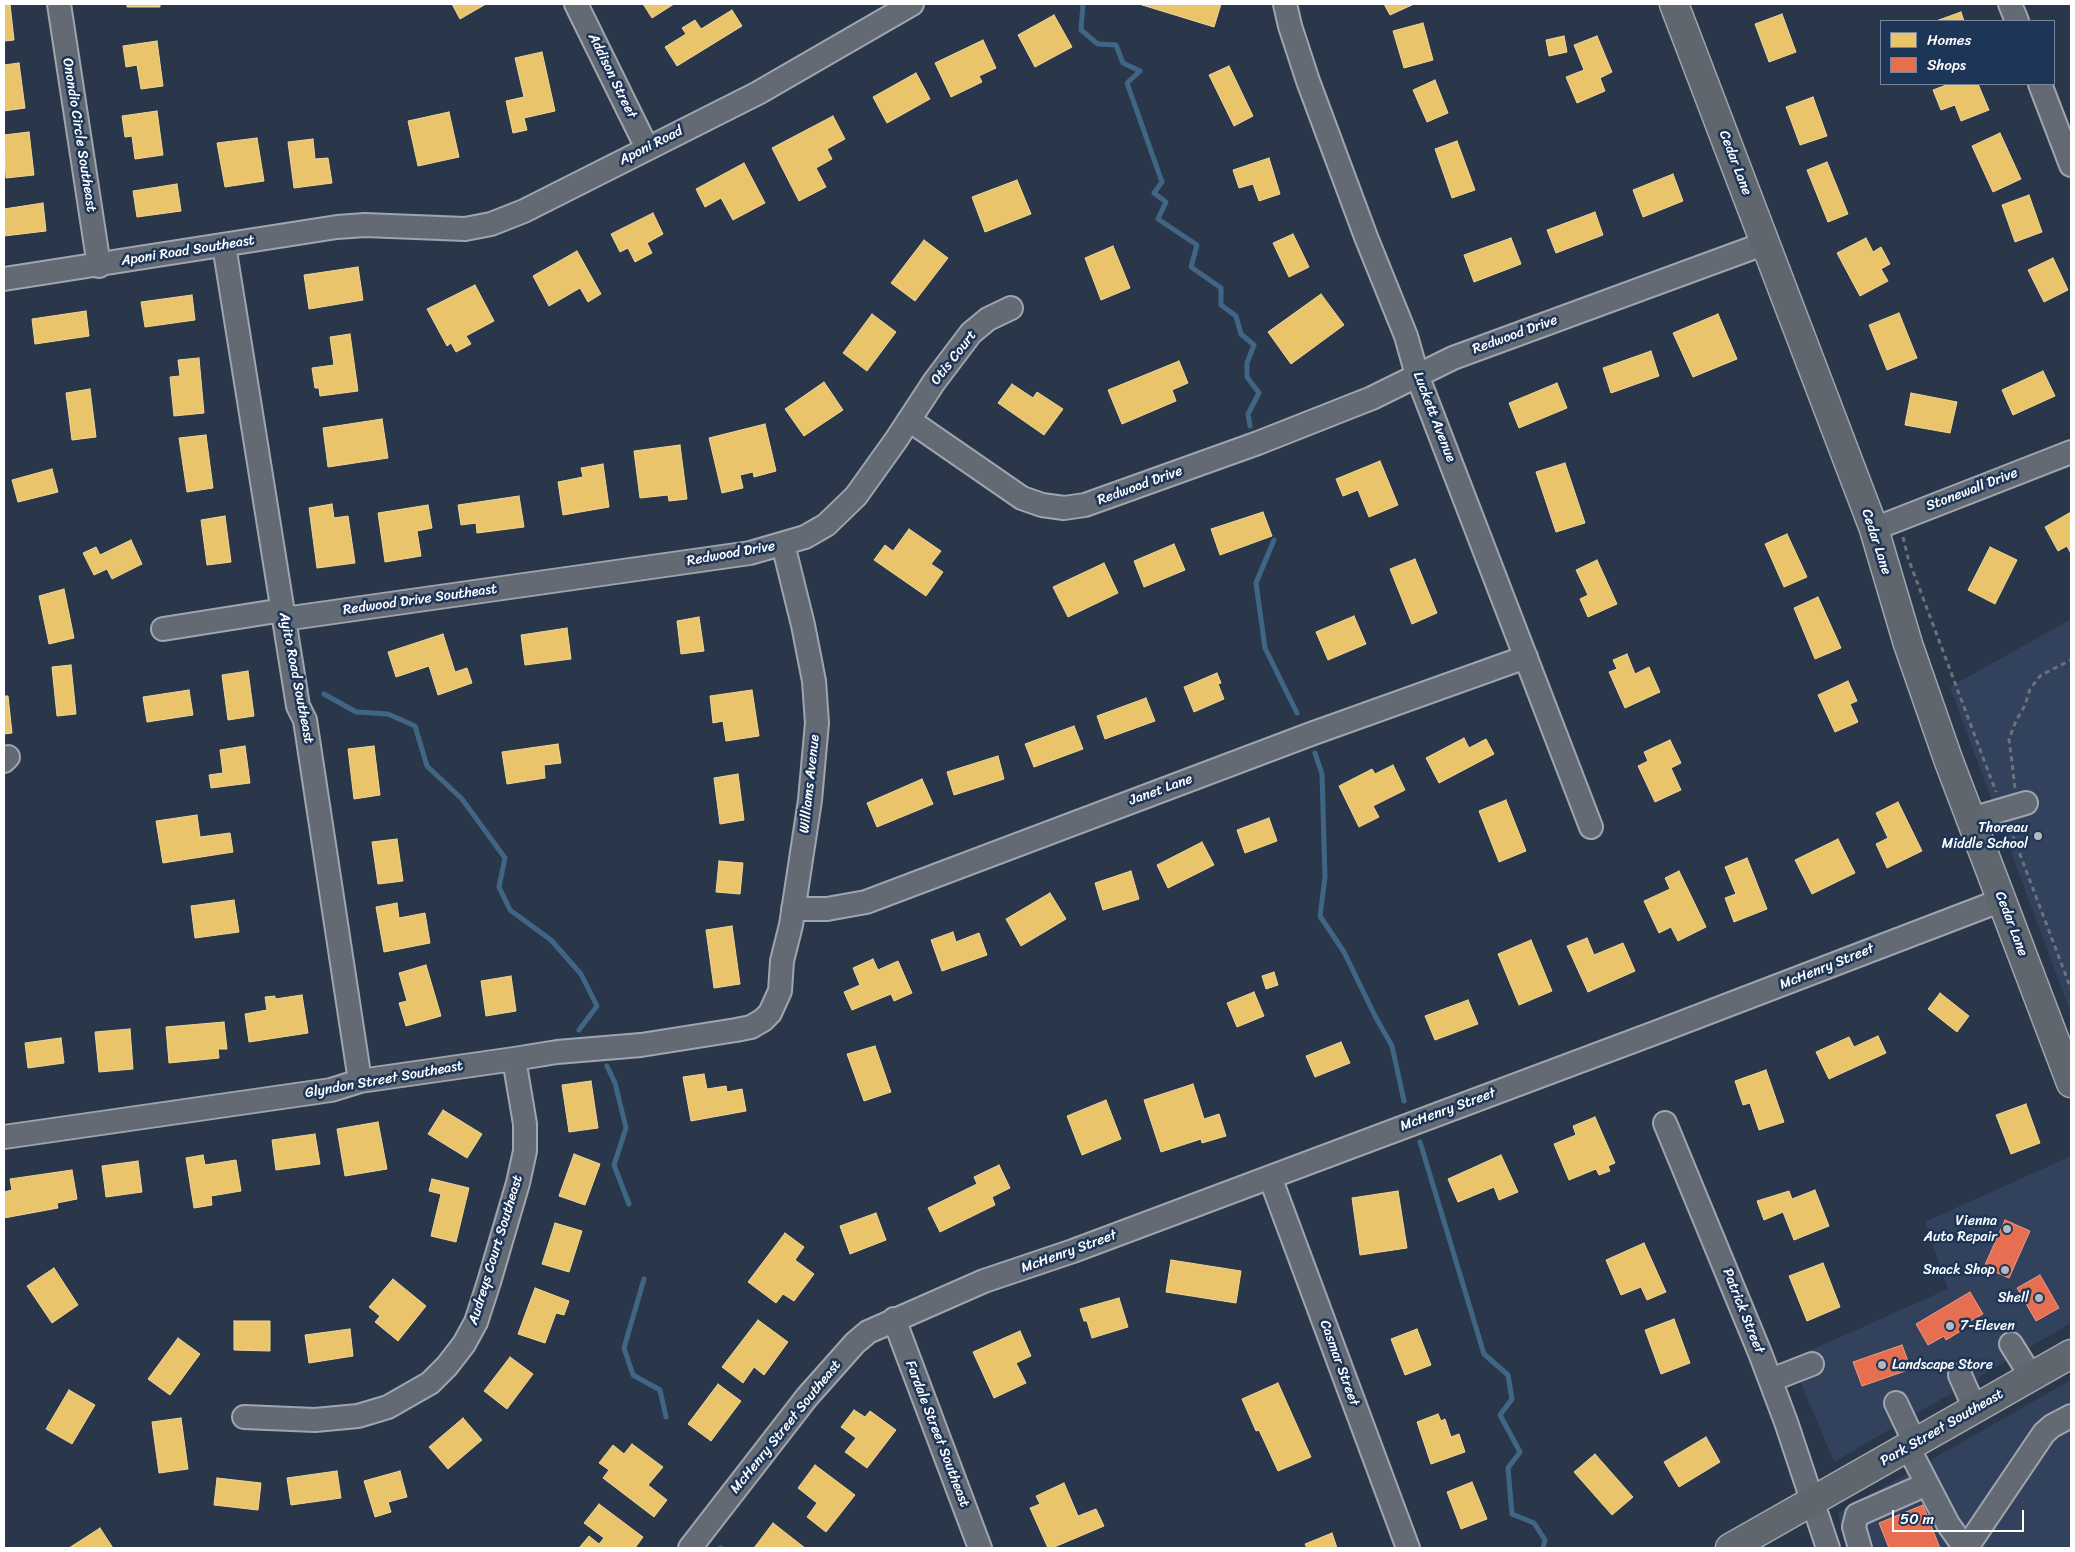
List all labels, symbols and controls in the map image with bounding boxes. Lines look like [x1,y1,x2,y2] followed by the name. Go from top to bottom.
[1880,20,2055,85] legend
[1927,27,1971,53] text: Homes
[584,31,640,121] street label: Addison Street
[1927,52,1966,78] text: Shops
[59,57,99,213] street label: Onondio Circle Southeast
[617,123,685,169] street label: Aponi Road
[1715,128,1755,198] street label: Cedar Lane
[120,232,256,270] street label: Aponi Road Southeast
[1470,312,1560,358] street label: Redwood Drive
[928,327,980,389] street label: Otis Court
[1409,369,1459,465] street label: Luckett Avenue
[1095,463,1185,509] street label: Redwood Drive
[1924,465,2020,515] street label: Stonewall Drive
[1858,507,1894,577] street label: Cedar Lane
[685,538,777,570] street label: Redwood Drive
[342,581,498,619] street label: Redwood Drive Southeast
[275,611,317,745] street label: Ayito Road Southeast
[796,734,824,834] street label: Williams Avenue
[1127,771,1195,809] street label: Janet Lane
[1942,820,2028,852] place label: Thoreau Middle School
[2032,830,2044,842] marker: Thoreau Middle School
[1991,889,2031,959] street label: Cedar Lane
[1777,940,1877,994] street label: McHenry Street
[304,1058,464,1102] street label: Glyndon Street Southeast
[1398,1085,1498,1135] street label: McHenry Street
[465,1173,527,1327] street label: Audreys Court Southeast
[1924,1213,1997,1246] place label: Vienna Auto Repair
[2001,1223,2013,1235] marker: Vienna Auto Repair
[1019,1227,1119,1277] street label: McHenry Street
[1923,1262,1995,1278] place label: Snack Shop
[1999,1264,2011,1276] marker: Snack Shop
[1718,1266,1768,1356] street label: Patrick Street
[1998,1290,2029,1306] place label: Shell
[2033,1292,2045,1304] marker: Shell
[1316,1318,1362,1408] street label: Casmar Street
[1960,1318,2015,1334] place label: 7-Eleven
[1944,1320,1956,1332] marker: 7-Eleven
[727,1357,845,1497] street label: McHenry Street Southeast
[1892,1357,1993,1373] place label: Landscape Store
[901,1358,973,1510] street label: Fardale Street Southeast
[1876,1359,1888,1371] marker: Landscape Store
[1878,1386,2006,1470] street label: Park Street Southeast
[1895,1500,2028,1532] scale bar
[1900,1506,1934,1532] text: 50 m

